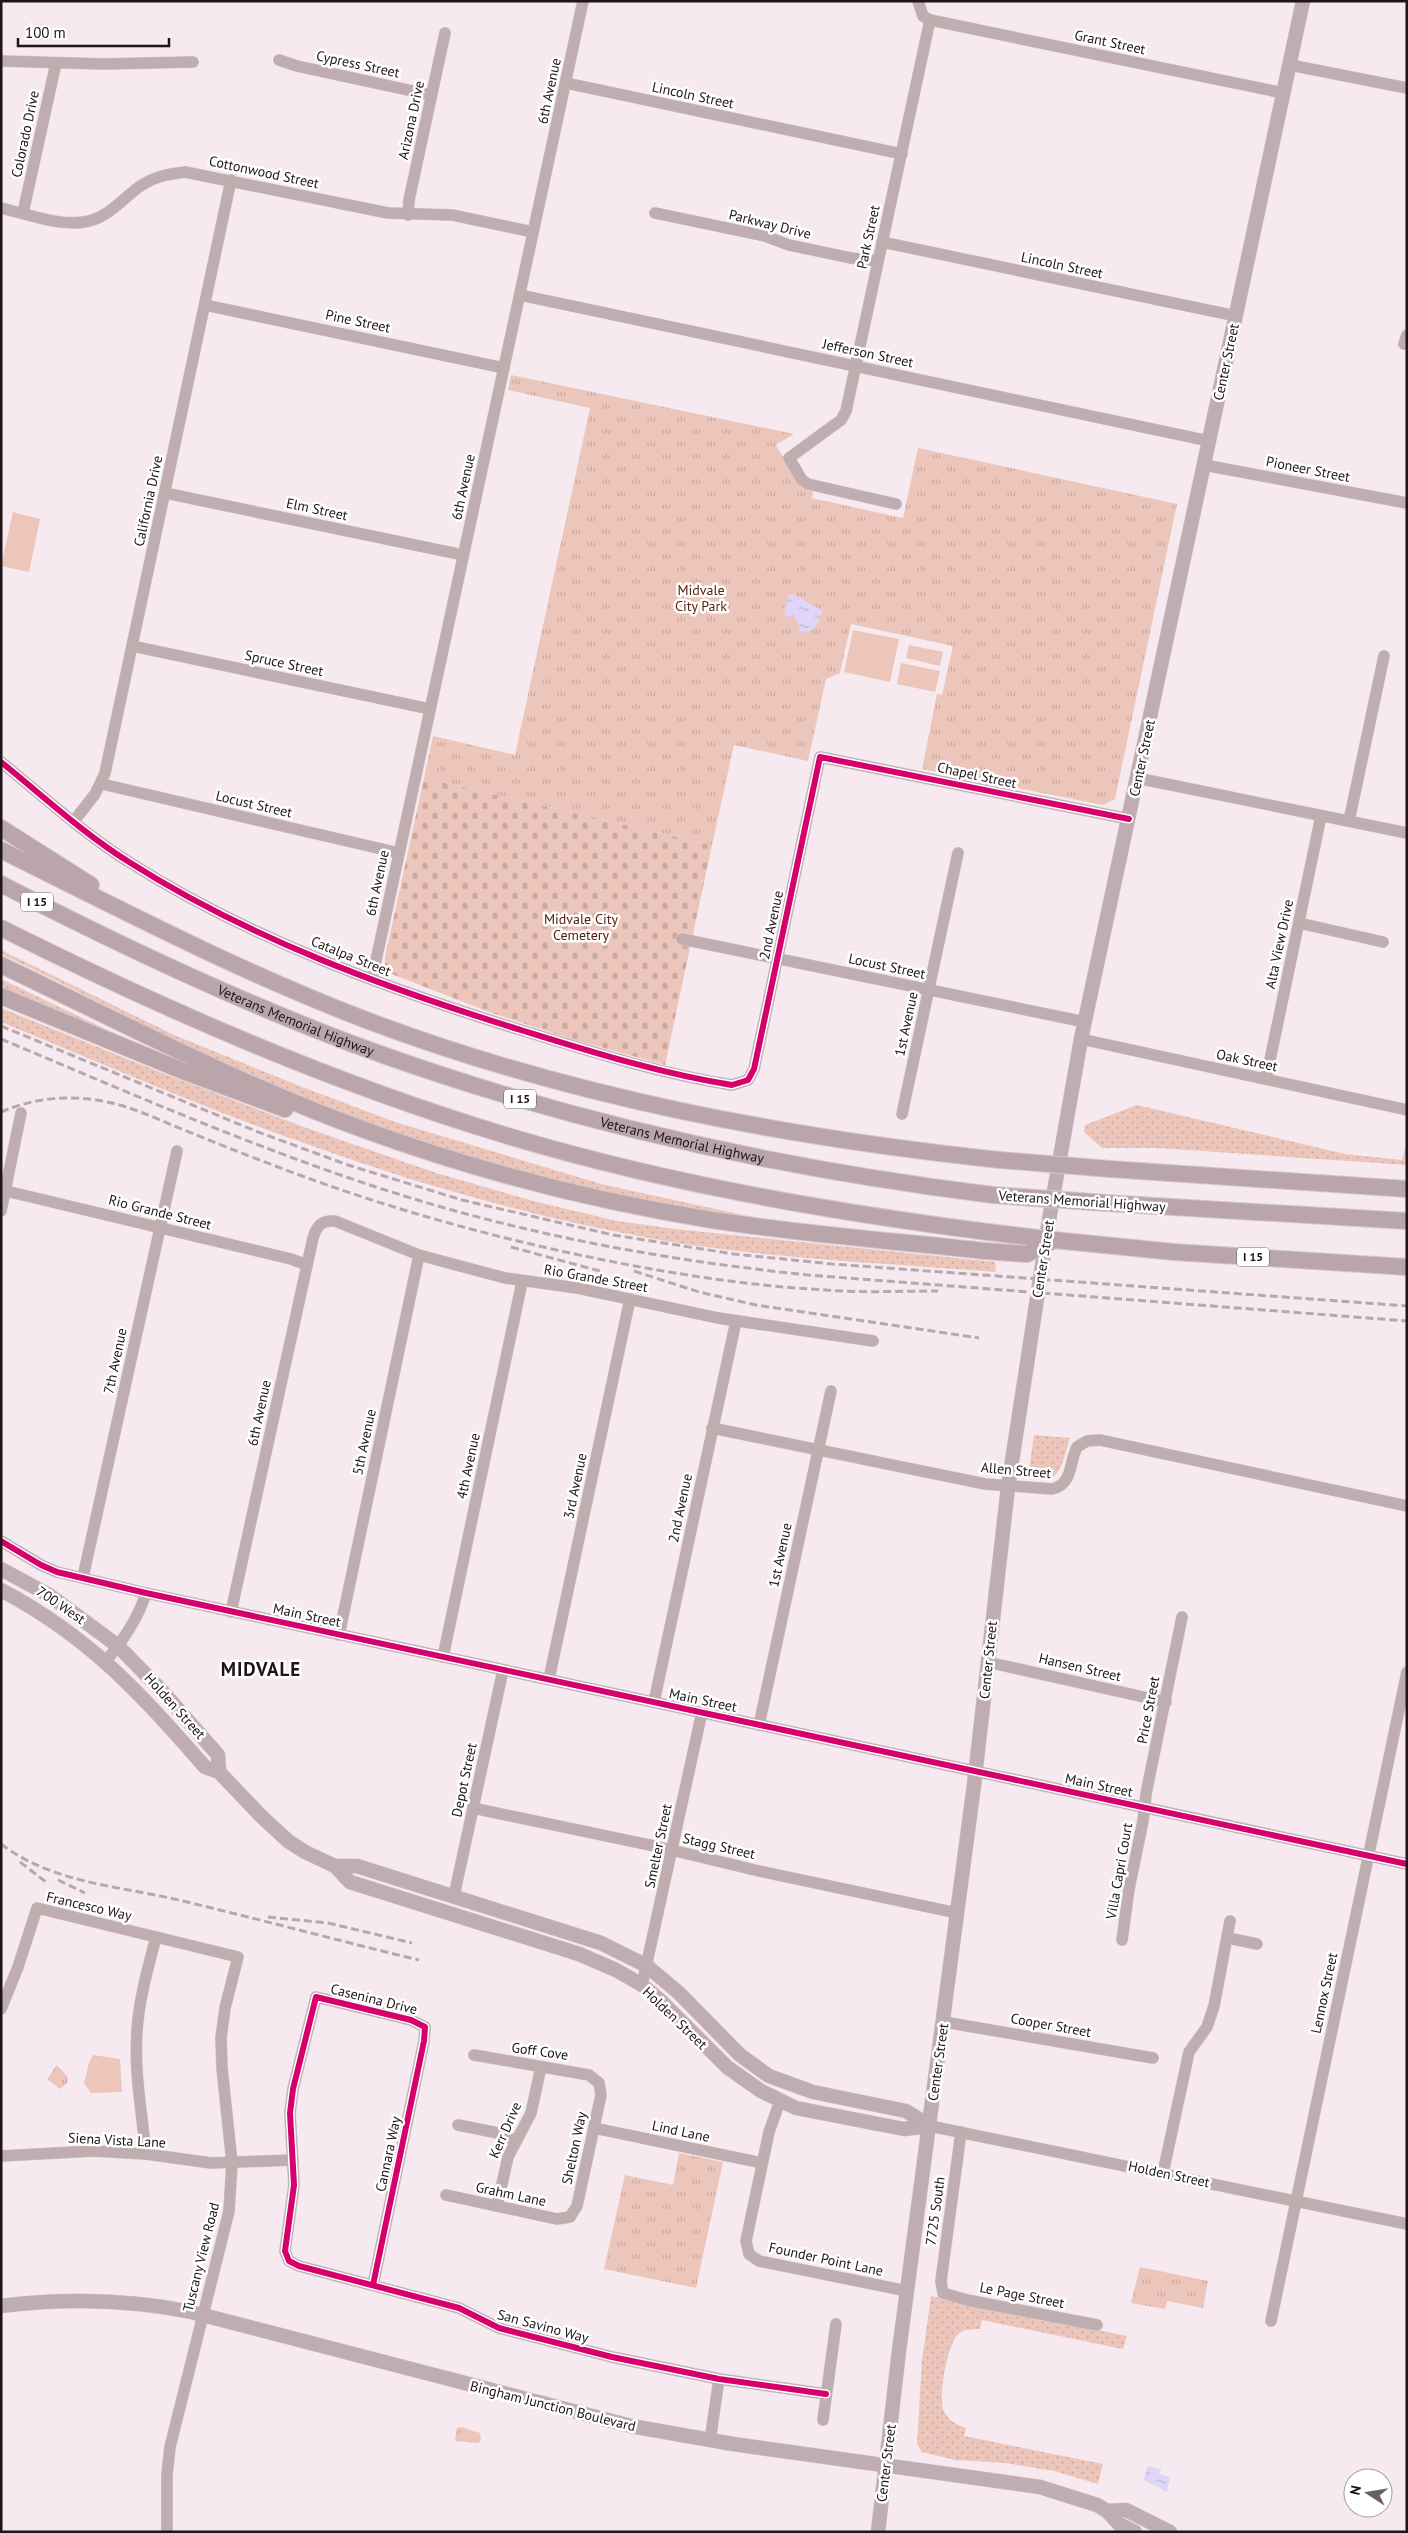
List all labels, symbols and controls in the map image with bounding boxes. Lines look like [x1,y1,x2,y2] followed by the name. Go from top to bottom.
[18,15,169,47] scale bar
[25,23,66,42] text: 100 m
[1073,26,1147,58] street label: Grant Street
[315,46,402,82] street label: Cypress Street
[533,56,565,126] street label: 6th Avenue
[650,78,736,113] street label: Lincoln Street
[394,79,428,161] street label: Arizona Drive
[7,89,43,179] street label: Colorado Drive
[208,152,321,192] street label: Cottonwood Street
[852,203,884,271] street label: Park Street
[727,205,813,243] street label: Parkway Drive
[1019,248,1105,283] street label: Lincoln Street
[324,305,392,337] street label: Pine Street
[1209,322,1243,402] street label: Center Street
[820,334,915,371] street label: Jefferson Street
[447,452,479,522] street label: 6th Avenue
[1265,452,1352,486] street label: Pioneer Street
[130,454,166,548] street label: California Drive
[285,494,350,524] street label: Elm Street
[675,581,727,615] park label: Midvale City Park
[243,646,325,680] street label: Spruce Street
[1125,718,1159,798] street label: Center Street
[936,758,1019,792] street label: Chapel Street
[214,786,294,822] street label: Locust Street
[361,848,393,918] street label: 6th Avenue
[755,889,787,961] street label: 2nd Avenue
[21,892,53,912] road number: I 15
[1261,898,1297,990] street label: Alta View Drive
[544,910,618,944] park label: Midvale City Cemetery
[308,932,394,980] street label: Catalpa Street
[847,949,927,983] street label: Locust Street
[214,980,377,1060] street label: Veterans Memorial Highway
[890,990,922,1058] street label: 1st Avenue
[1215,1045,1280,1075] street label: Oak Street
[504,1090,536,1108] road number: I 15
[597,1112,766,1167] street label: Veterans Memorial Highway
[997,1186,1167,1216] street label: Veterans Memorial Highway
[107,1191,214,1234] street label: Rio Grande Street
[1028,1219,1058,1299] street label: Center Street
[1237,1248,1269,1266] road number: I 15
[543,1260,650,1296] street label: Rio Grande Street
[99,1326,131,1396] street label: 7th Avenue
[243,1378,275,1448] street label: 6th Avenue
[348,1407,380,1477] street label: 5th Avenue
[452,1431,484,1501] street label: 4th Avenue
[559,1451,591,1521] street label: 3rd Avenue
[980,1458,1052,1482] street label: Allen Street
[664,1472,696,1544] street label: 2nd Avenue
[764,1521,796,1589] street label: 1st Avenue
[33,1582,89,1628] street label: 700 West
[271,1599,343,1631] street label: Main Street
[975,1620,1001,1700] street label: Center Street
[1037,1649,1123,1685] street label: Hansen Street
[221,1657,301,1681] district label: MIDVALE
[141,1669,210,1743] street label: Holden Street
[1133,1674,1163,1745] street label: Price Street
[667,1684,739,1716] street label: Main Street
[447,1741,481,1819] street label: Depot Street
[1063,1769,1135,1801] street label: Main Street
[640,1802,676,1890] street label: Smelter Street
[1101,1821,1136,1922] street label: Villa Capri Court
[681,1829,757,1863] street label: Stagg Street
[45,1887,134,1925] street label: Francesco Way
[1307,1951,1341,2035] street label: Lennox Street
[329,1980,419,2018] street label: Casenina Drive
[639,1983,711,2053] street label: Holden Street
[1009,2009,1093,2041] street label: Cooper Street
[924,2022,952,2102] street label: Center Street
[510,2038,570,2064] street label: Goff Cove
[485,2099,525,2161] street label: Kerr Drive
[558,2109,591,2186] street label: Shelton Way
[371,2114,405,2193] street label: Cannara Way
[650,2116,712,2146] street label: Lind Lane
[68,2128,166,2152] street label: Siena Vista Lane
[1127,2157,1212,2191] street label: Holden Street
[921,2176,949,2246] street label: 7725 South
[474,2178,548,2210] street label: Grahm Lane
[179,2200,223,2314] street label: Tuscany View Road
[767,2238,885,2280] street label: Founder Point Lane
[978,2278,1066,2312] street label: Le Page Street
[495,2305,591,2347] street label: San Savino Way
[468,2377,638,2435] street label: Bingham Junction Boulevard
[872,2423,900,2503] street label: Center Street
[1343,2468,1393,2518] north arrow
[1346,2484,1365,2497] text: N

